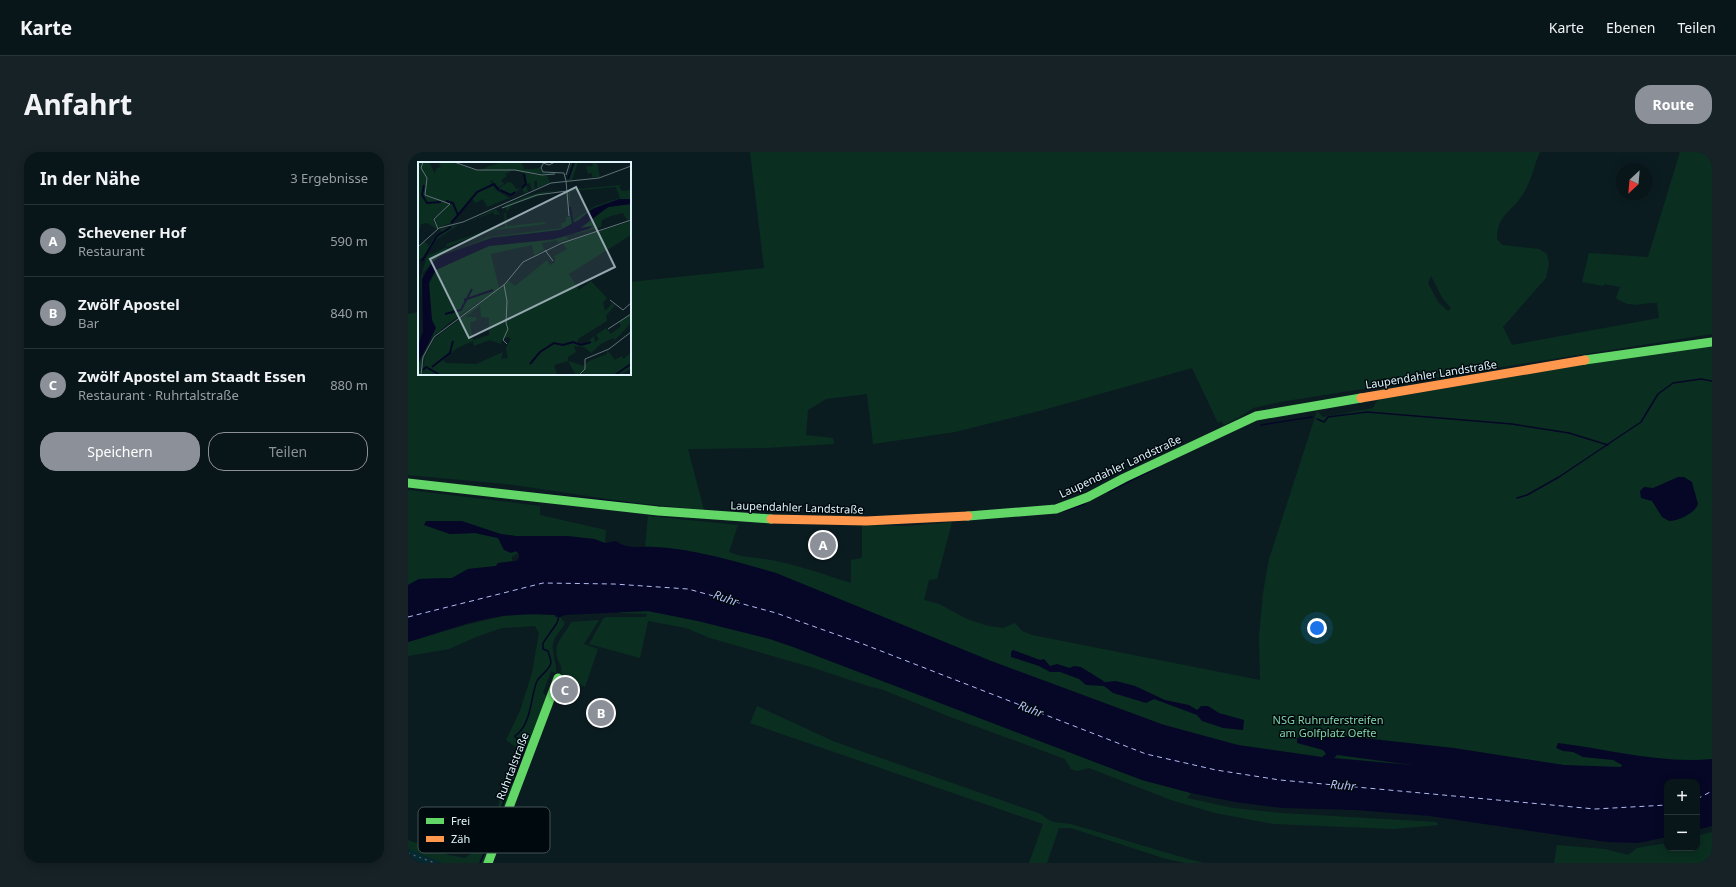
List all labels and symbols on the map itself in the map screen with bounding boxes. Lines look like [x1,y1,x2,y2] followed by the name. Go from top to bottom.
[418,162,631,375] inset map
[1616,164,1652,200] north arrow
[1364,356,1498,392] street label: Laupendahler Landstraße
[1057,431,1183,501] street label: Laupendahler Landstraße
[730,497,864,517] street label: Laupendahler Landstraße
[810,530,836,560] pin: A
[711,586,742,611] water label: Ruhr
[1307,618,1327,638] your location
[552,675,578,705] pin: C
[1016,696,1047,722] water label: Ruhr
[588,698,614,728] pin: B
[1273,712,1383,740] park label: NSG Ruhruferstreifen am Golfplatz Oefte
[492,730,532,802] street label: Ruhrtalstraße
[1330,775,1358,795] water label: Ruhr
[418,807,550,853] legend
[451,813,470,828] text: Frei
[451,831,470,846] text: Zäh

